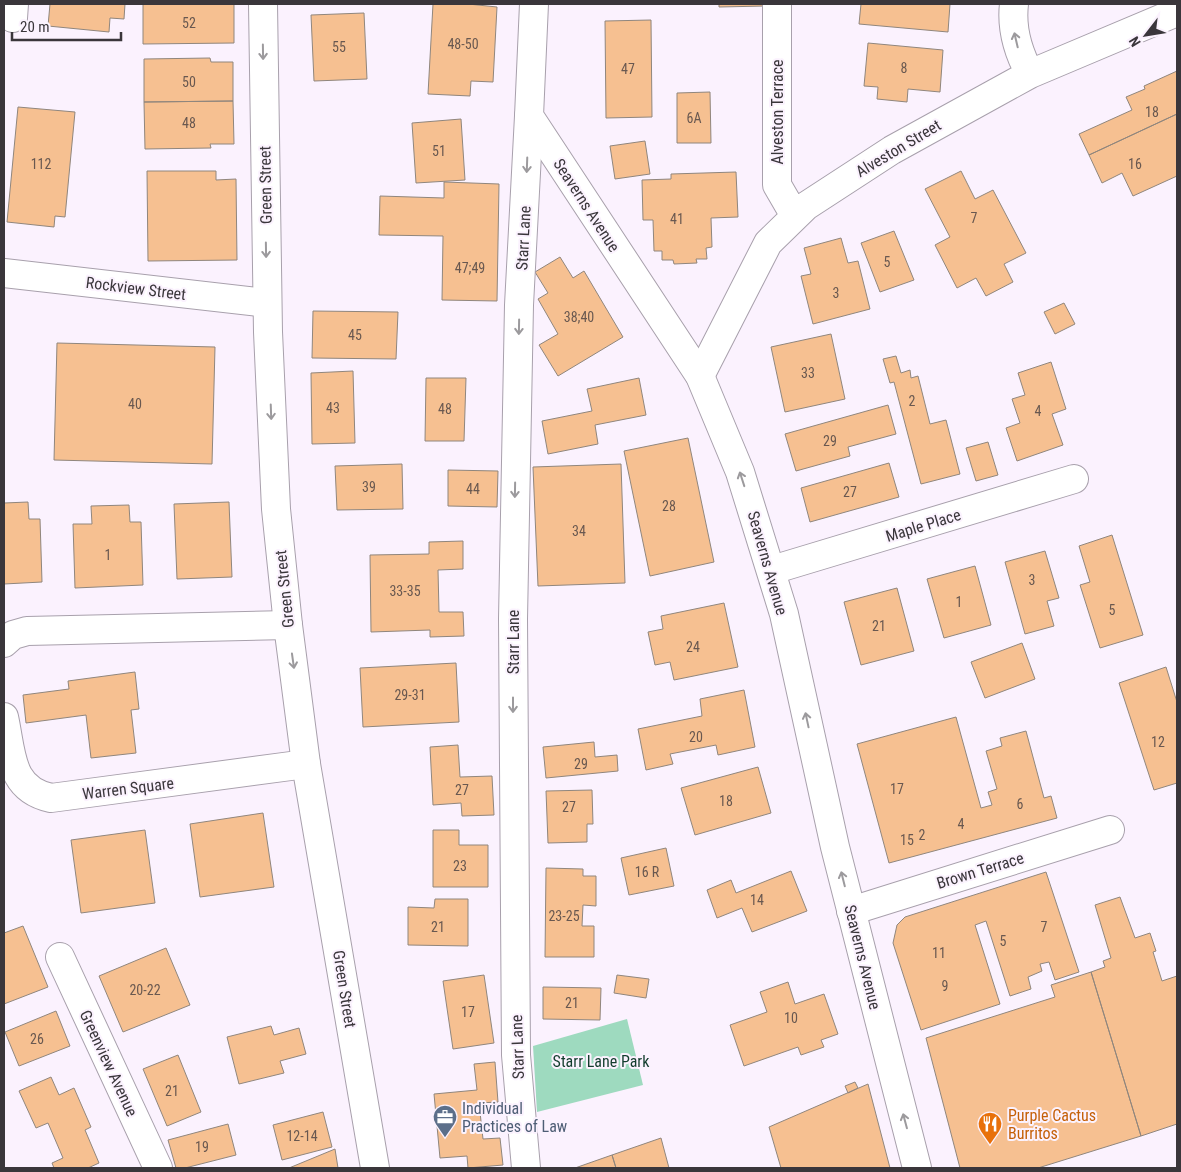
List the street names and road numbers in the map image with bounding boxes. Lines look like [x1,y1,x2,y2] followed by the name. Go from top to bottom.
[768,59,787,165] street label: Alveston Terrace
[852,115,945,181] street label: Alveston Street
[255,146,276,224] street label: Green Street
[549,155,624,255] street label: Seaverns Avenue
[512,205,535,271] street label: Starr Lane
[85,273,187,304] street label: Rockview Street
[883,505,963,546] street label: Maple Place
[744,509,791,617] street label: Seaverns Avenue
[271,549,298,629] street label: Green Street
[504,610,523,674] street label: Starr Lane
[81,773,175,804] street label: Warren Square
[934,848,1026,893] street label: Brown Terrace
[840,903,885,1011] street label: Seaverns Avenue
[329,949,360,1029] street label: Green Street
[76,1007,141,1119] street label: Greenview Avenue
[507,1014,528,1080] street label: Starr Lane

